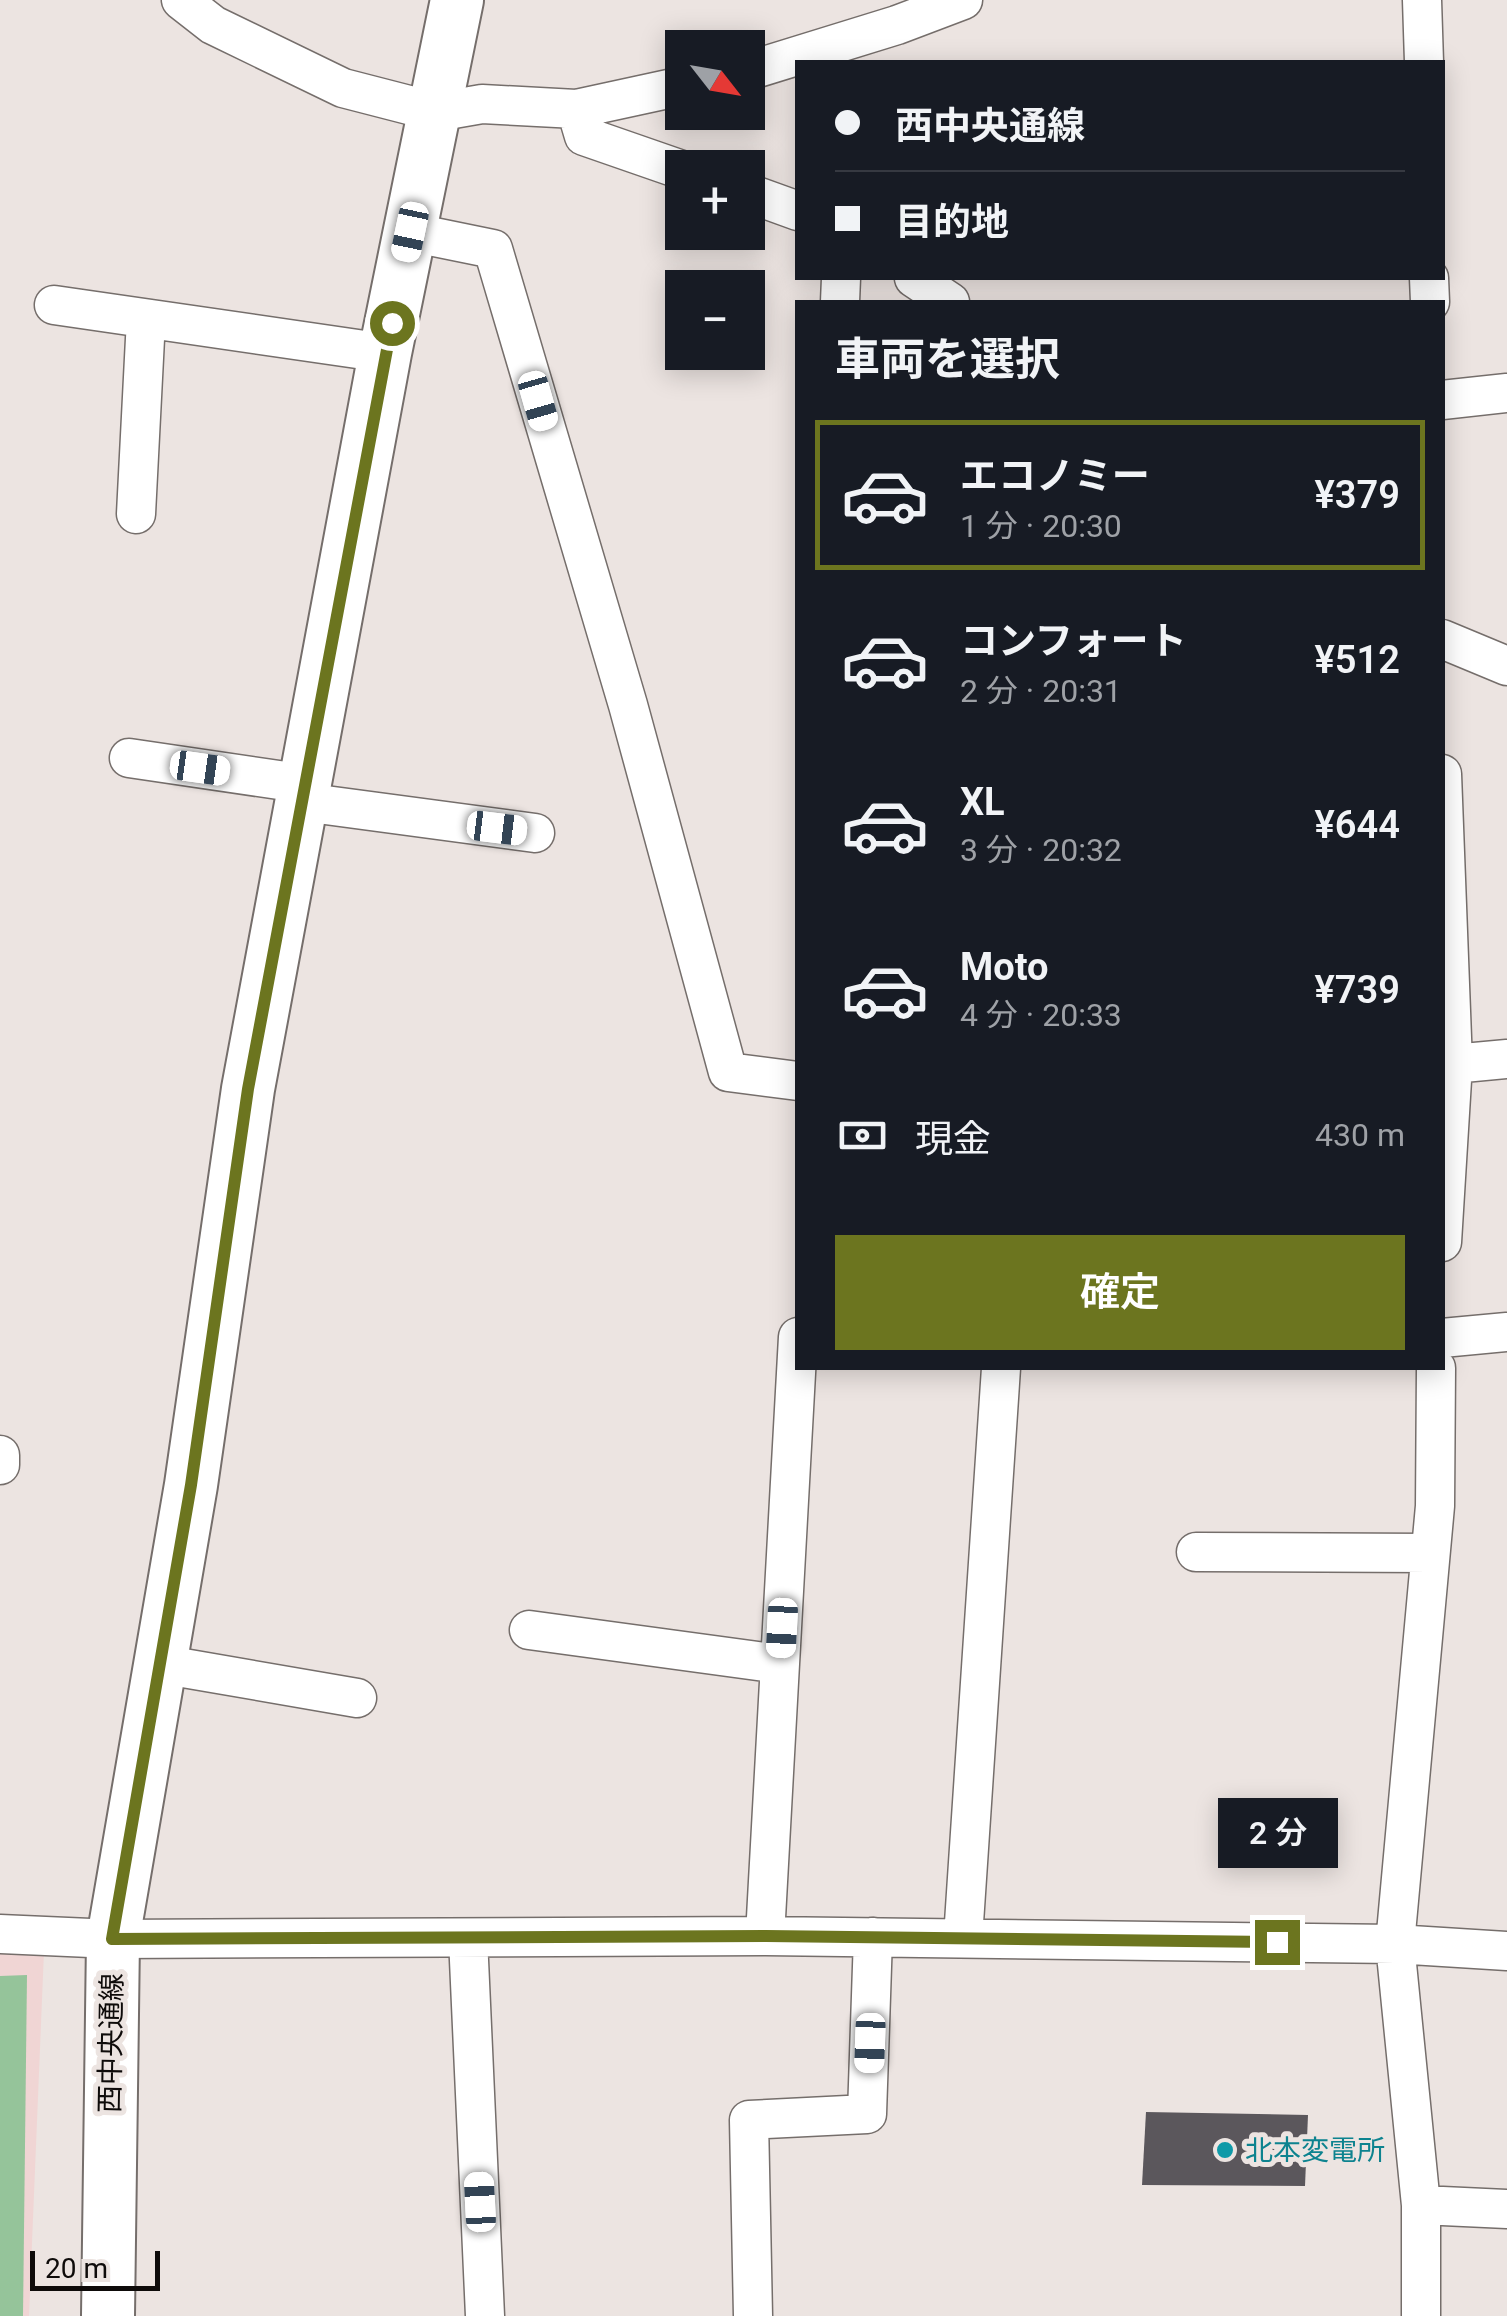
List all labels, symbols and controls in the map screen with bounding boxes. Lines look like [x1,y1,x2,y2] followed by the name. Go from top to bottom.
[665,30,765,130] north arrow
[665,30,765,370] map controls
[895,104,1085,148] text: 西中央通線
[665,150,765,250] button: +
[389,200,431,264] car
[895,200,1009,244] text: 目的地
[665,270,765,370] button: −
[370,301,415,346] route start
[835,333,1060,386] text: 車両を選択
[515,368,561,434] car
[840,450,930,540] icon: car
[960,454,1150,498] text: エコノミー
[1315,473,1400,517] text: ¥379
[960,507,1122,545] text: 1 分 · 20:30
[840,615,930,705] icon: car
[960,619,1187,663] text: コンフォート
[1315,638,1400,682] text: ¥512
[960,672,1122,710] text: 2 分 · 20:31
[168,749,232,787] car
[840,780,930,870] icon: car
[960,780,1005,824] text: XL
[1315,803,1400,847] text: ¥644
[465,809,529,847] car
[960,831,1122,869] text: 3 分 · 20:32
[840,945,930,1035] icon: car
[960,945,1049,989] text: Moto
[1315,968,1400,1012] text: ¥739
[960,996,1122,1034] text: 4 分 · 20:33
[835,1108,890,1163] icon: cash
[1315,1116,1405,1154] text: 430 m
[915,1117,991,1161] text: 現金
[835,1235,1405,1350] button: 確定
[765,1597,799,1659] car
[1217,1797,1337,1867] callout: 2 分
[1249,1814,1307,1852] text: 2 分
[1255,1920,1300,1965] route end
[93,1973,129,2113] street label: 西中央通線
[854,2012,886,2074] car
[1245,2134,1385,2167] place label: 北本変電所
[1214,2139,1236,2161] marker: 北本変電所
[463,2171,497,2233] car
[30,2246,160,2290] scale bar
[45,2252,108,2285] text: 20 m

